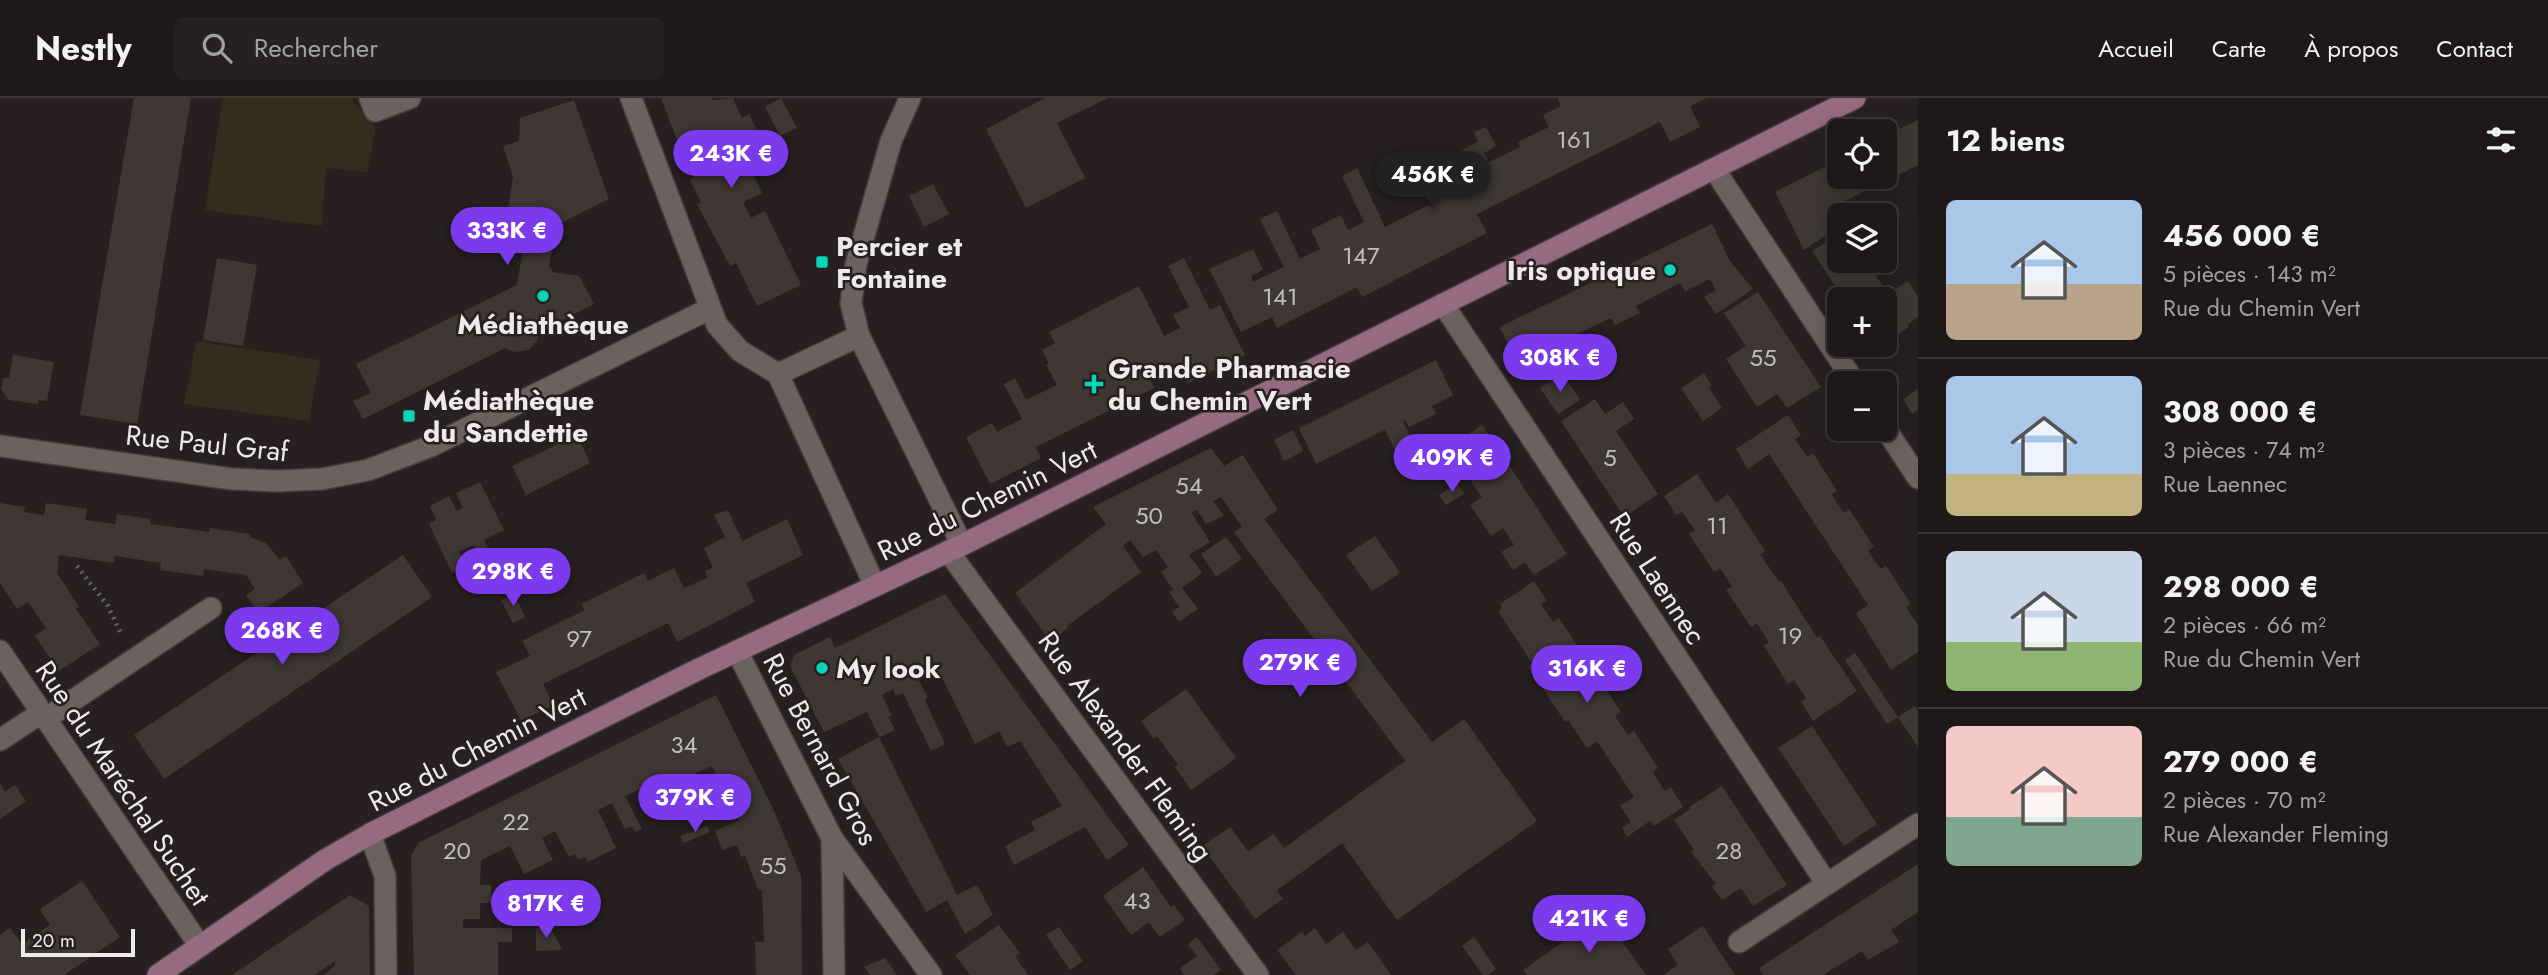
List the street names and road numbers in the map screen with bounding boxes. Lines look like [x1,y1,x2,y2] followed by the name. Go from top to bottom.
[124,415,291,473] street label: Rue Paul Graf
[870,429,1104,571] street label: Rue du Chemin Vert
[1599,504,1716,653] street label: Rue Laennec
[1028,623,1223,870] street label: Rue Alexander Fleming
[753,646,889,853] street label: Rue Bernard Gros
[25,653,220,914] street label: Rue du Maréchal Suchet
[361,677,594,822] street label: Rue du Chemin Vert

